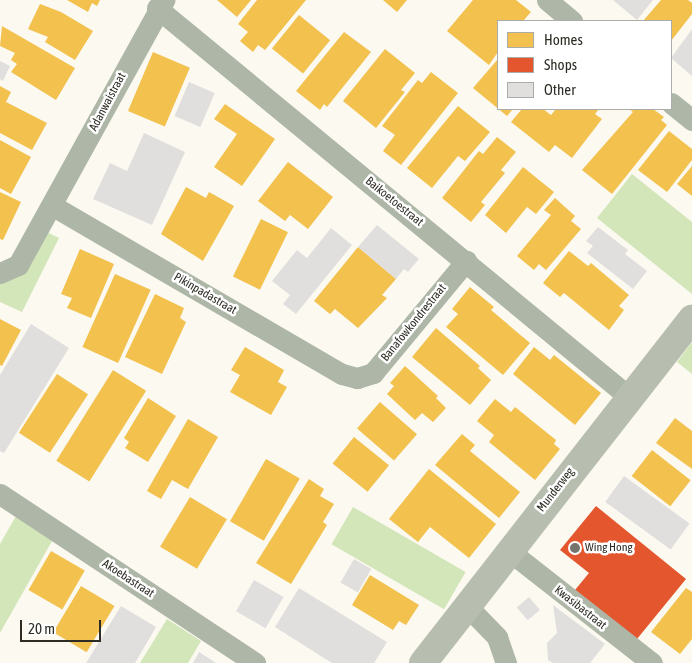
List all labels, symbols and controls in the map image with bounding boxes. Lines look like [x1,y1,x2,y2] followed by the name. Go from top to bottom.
[497,20,672,110] legend
[544,31,583,48] text: Homes
[544,56,577,73] text: Shops
[87,70,129,134] street label: Adanwaistraat
[544,81,576,98] text: Other
[362,174,426,230] street label: Baikoetoestraat
[171,270,239,318] street label: Pikinpadastraat
[378,281,450,365] street label: Banafowkondrestraat
[534,465,578,515] street label: Munderweg
[585,541,633,555] place label: Wing Hong
[569,542,581,554] marker: Wing Hong
[99,557,157,601] street label: Akoebastraat
[551,583,609,633] street label: Kwasibastraat
[22,610,104,642] scale bar
[28,620,55,637] text: 20 m

